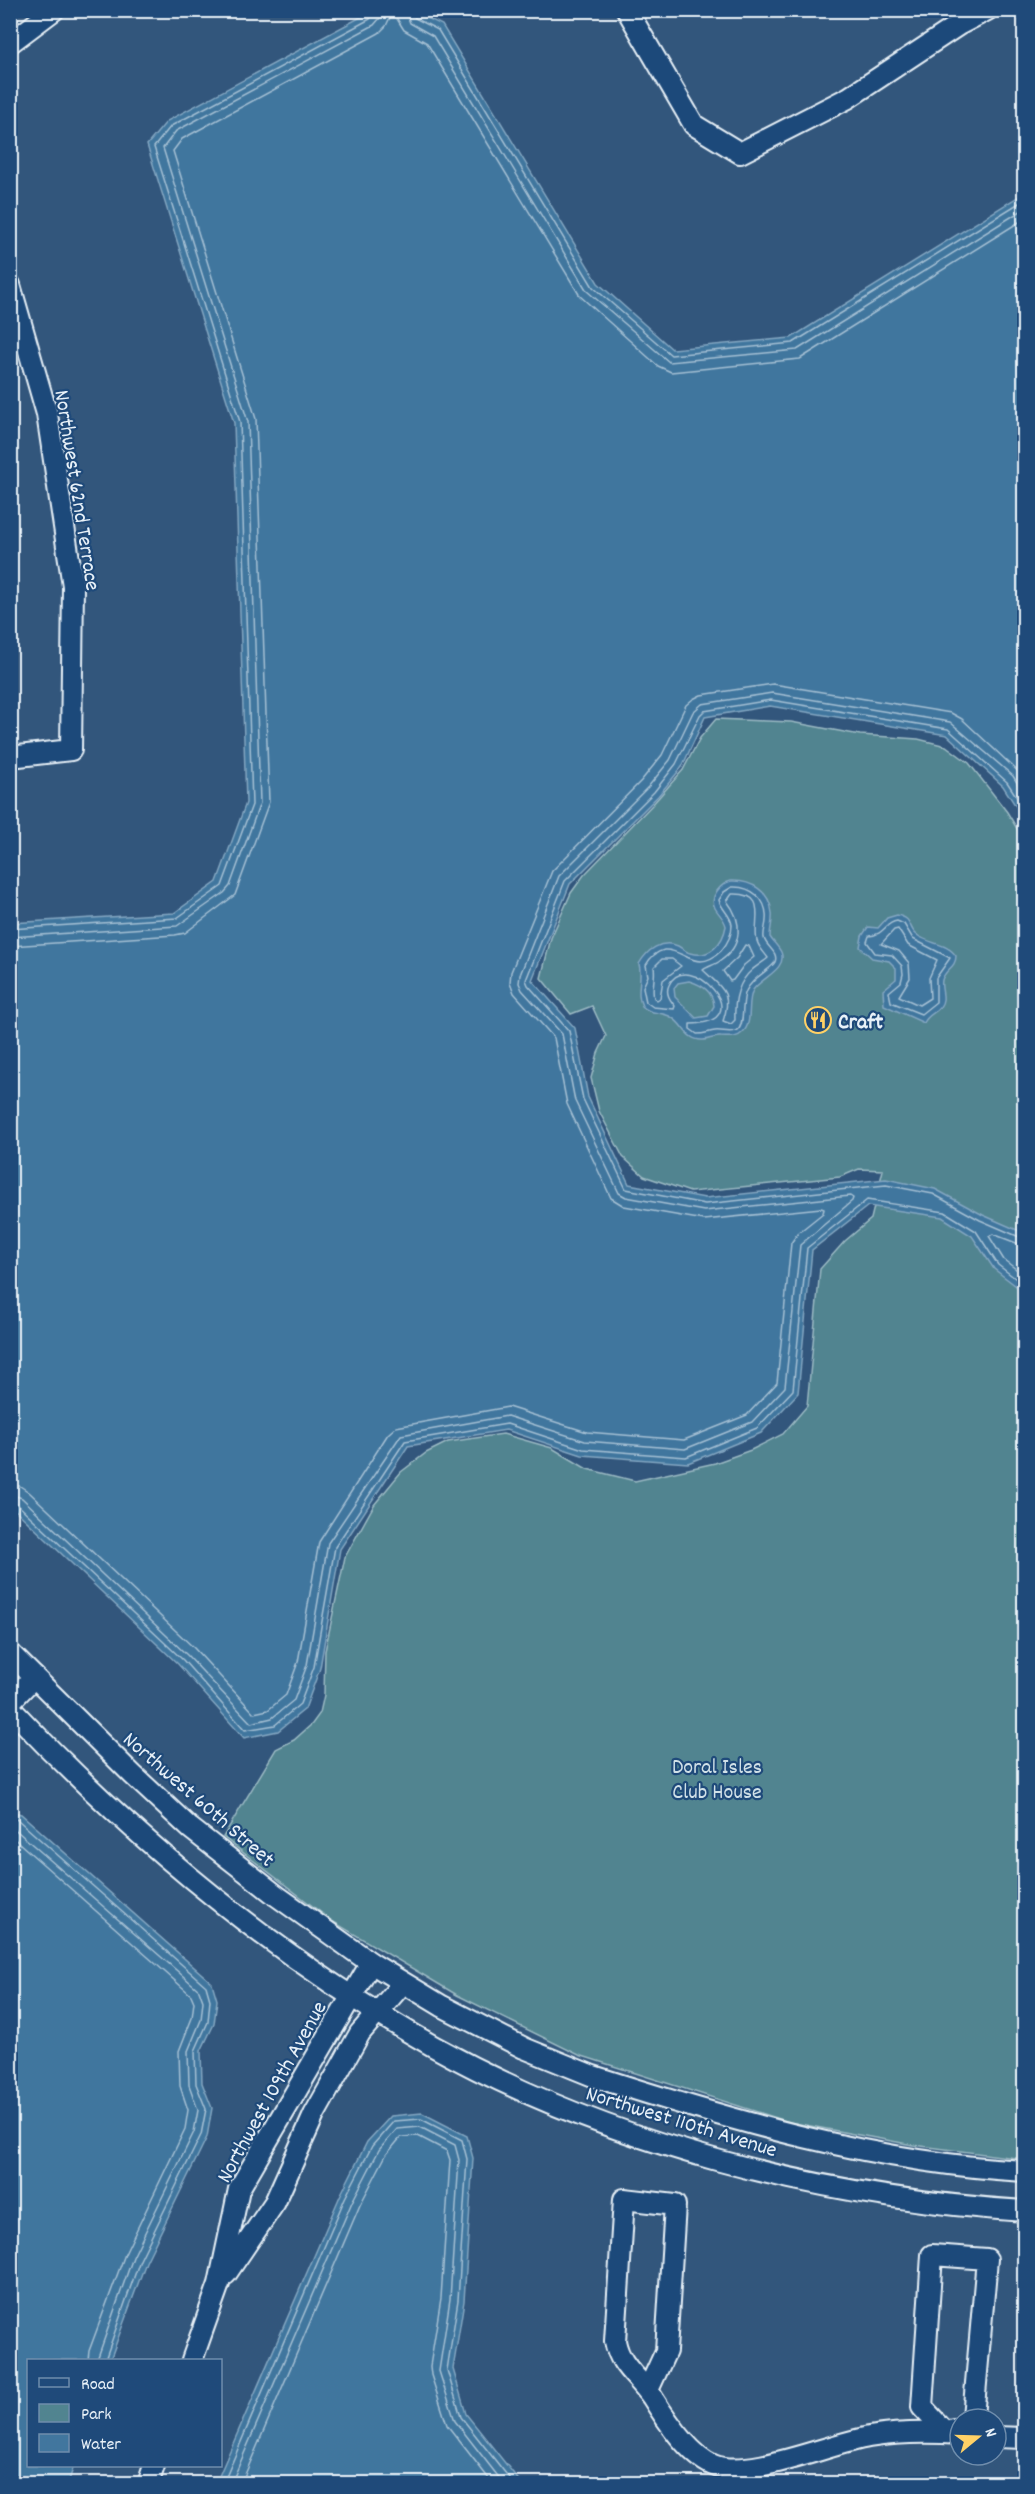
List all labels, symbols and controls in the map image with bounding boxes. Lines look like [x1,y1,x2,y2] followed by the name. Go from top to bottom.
[44,388,107,593] street label: Northwest 62nd Terrace
[803,1005,833,1035] restaurant icon: Craft
[838,1008,884,1039] place label: Craft
[115,1726,281,1876] street label: Northwest 60th Street
[672,1753,762,1809] park label: Doral Isles Club House
[210,1996,336,2189] street label: Northwest 109th Avenue
[582,2080,780,2167] street label: Northwest 110th Avenue
[27,2359,222,2467] legend
[81,2373,115,2398] text: Road
[81,2403,112,2428] text: Park
[948,2407,1008,2467] north arrow
[978,2425,1002,2441] text: N
[81,2433,121,2458] text: Water

